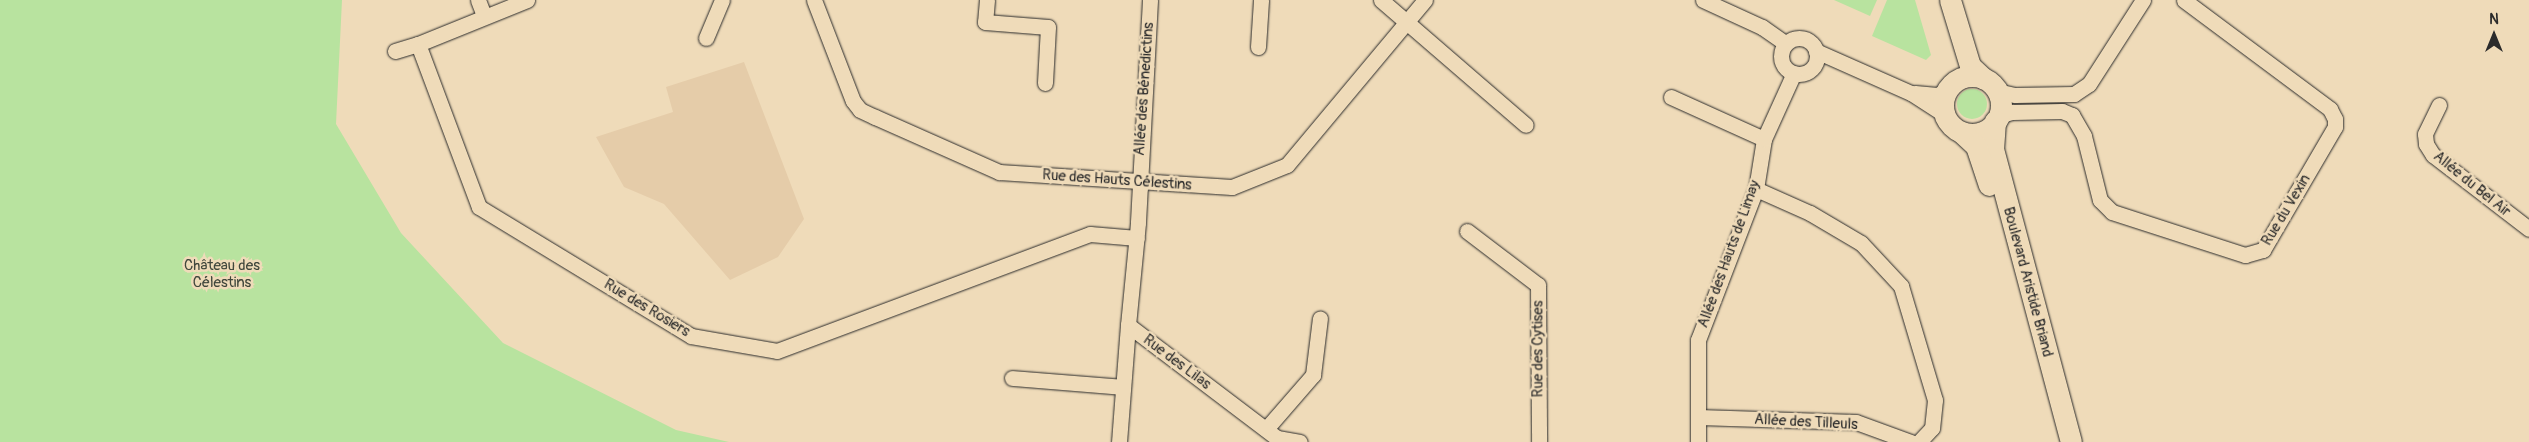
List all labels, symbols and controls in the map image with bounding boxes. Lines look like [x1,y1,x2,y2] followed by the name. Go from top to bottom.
[2469,10,2519,60] north arrow
[2489,11,2499,28] text: N
[1130,22,1158,156] street label: Allée des Bénedictins
[2430,147,2514,221] street label: Allée du Bel Air
[1042,166,1192,194] street label: Rue des Hauts Célestins
[2258,171,2314,249] street label: Rue du Vexin
[1694,178,1764,330] street label: Allée des Hauts de Limay
[1999,205,2057,359] street label: Boulevard Aristide Briand
[184,256,260,291] park label: Château des Célestins
[601,275,693,341] street label: Rue des Rosiers
[1529,301,1547,397] street label: Rue des Cytises
[1140,331,1214,393] street label: Rue des Lilas
[1754,410,1858,434] street label: Allée des Tilleuls

